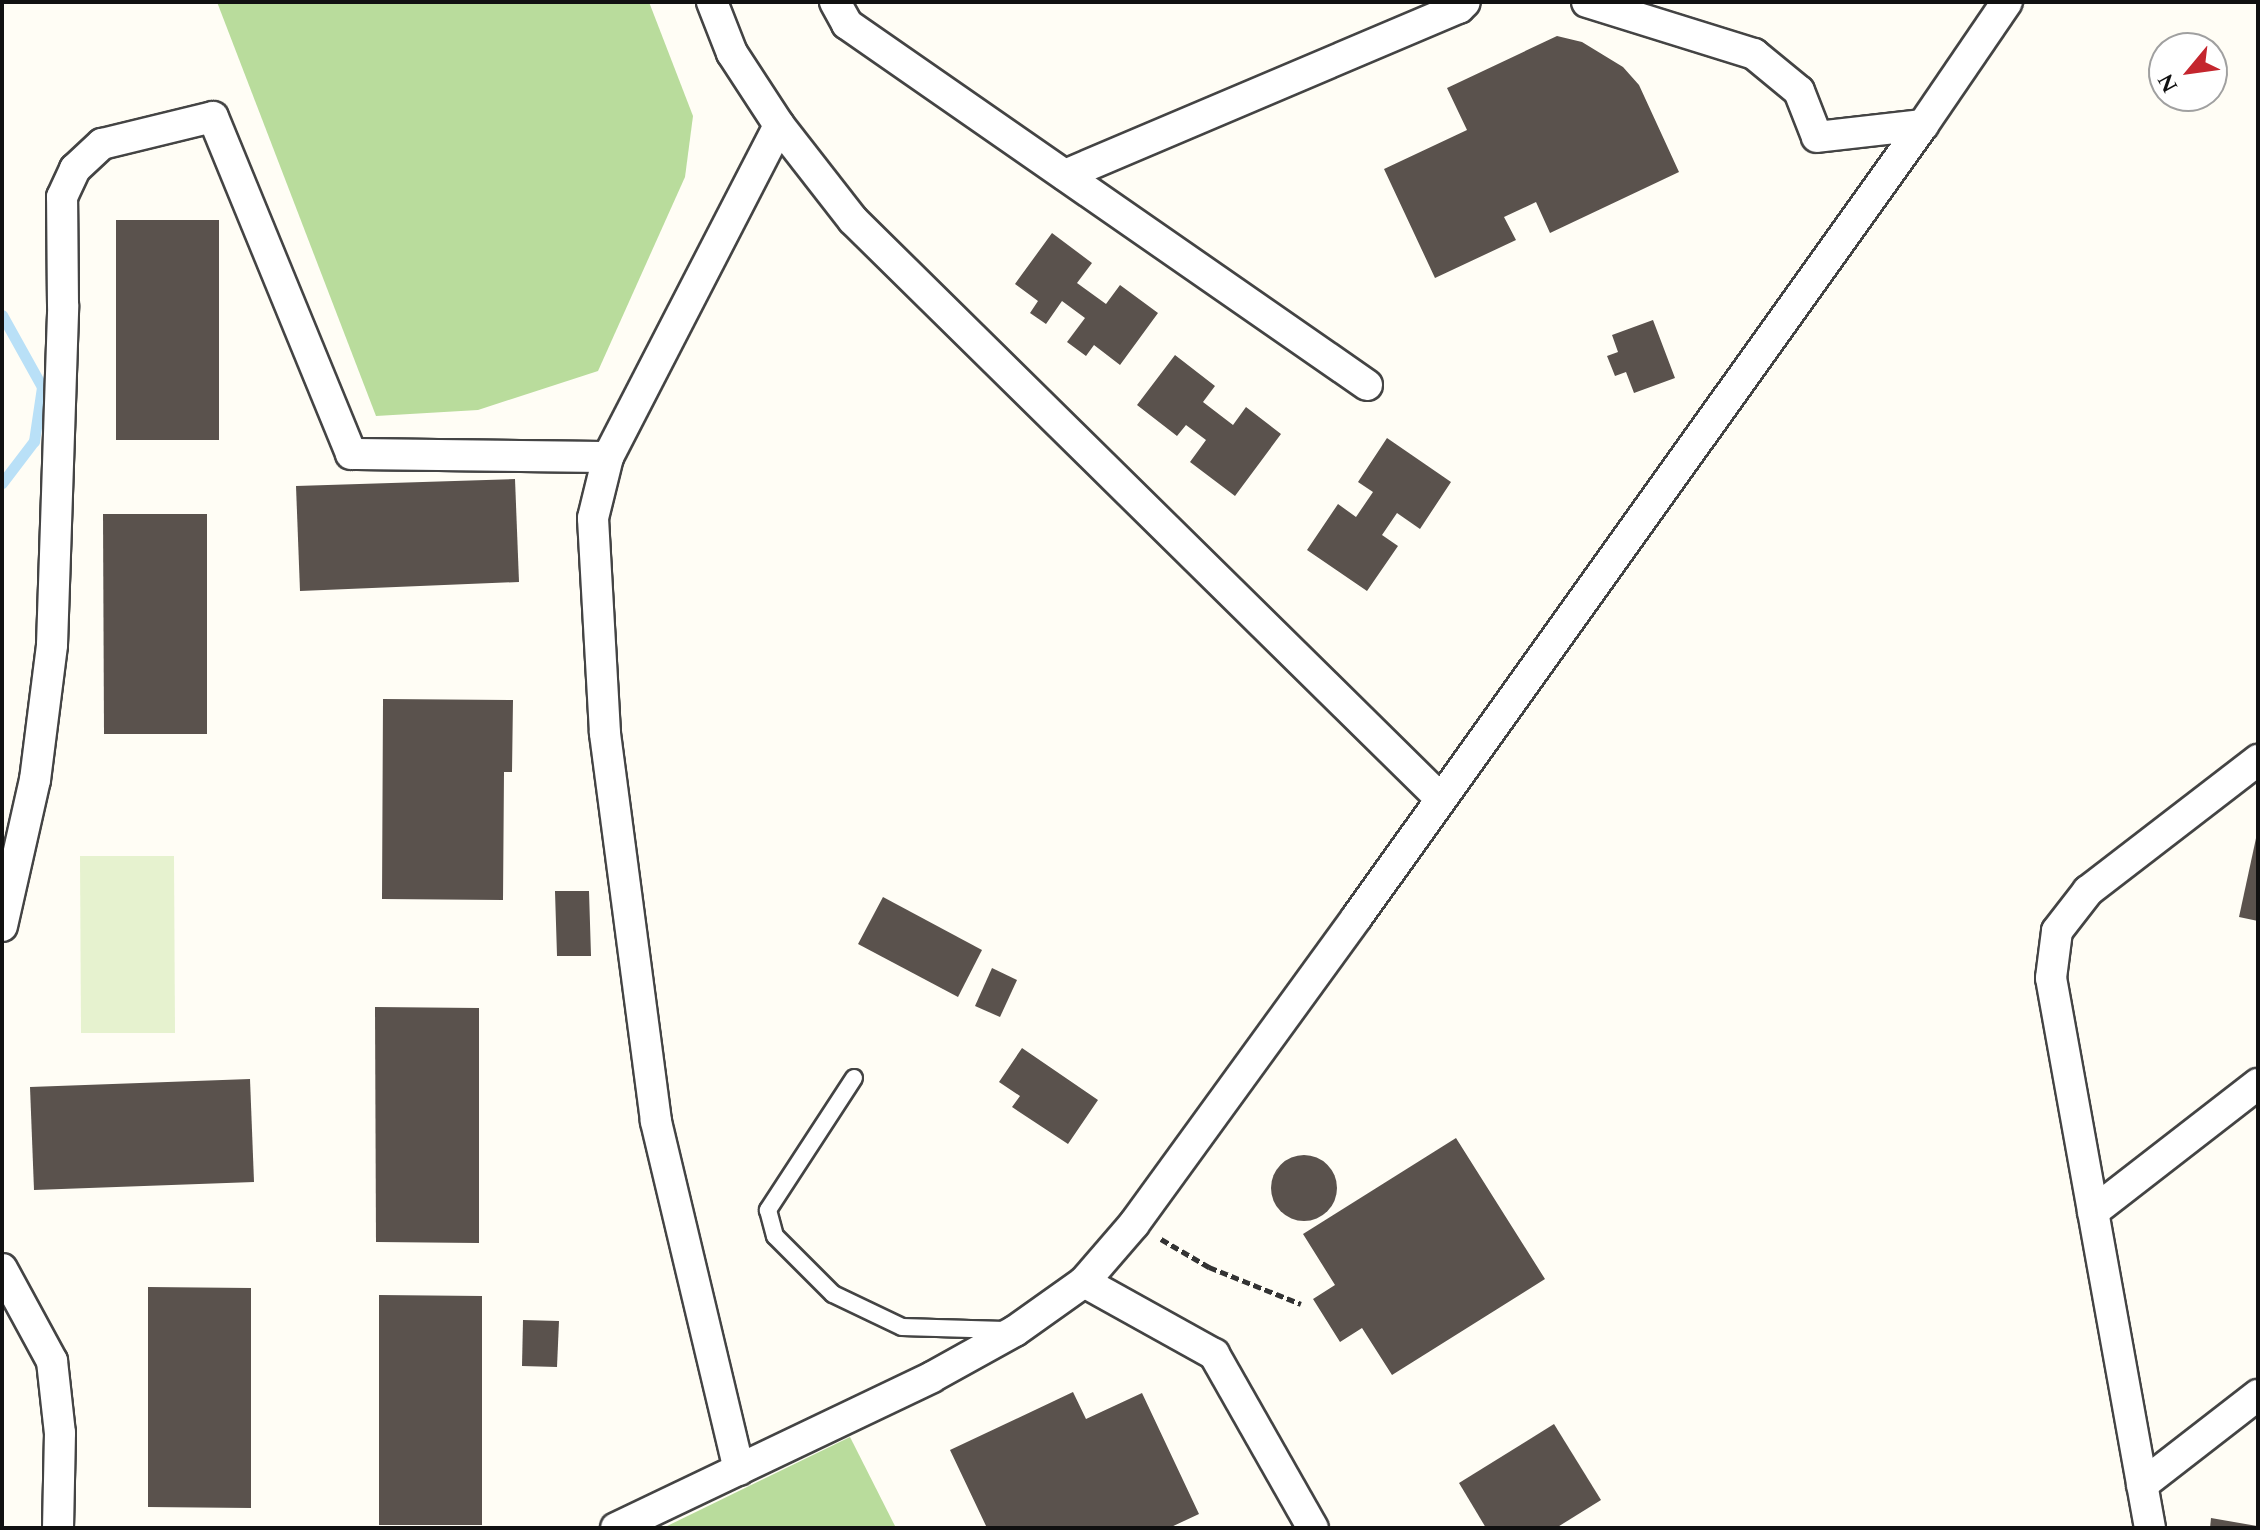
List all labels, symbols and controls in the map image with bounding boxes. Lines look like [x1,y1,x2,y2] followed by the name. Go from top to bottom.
[2148,32,2228,112] north arrow
[2150,67,2187,99] text: N

